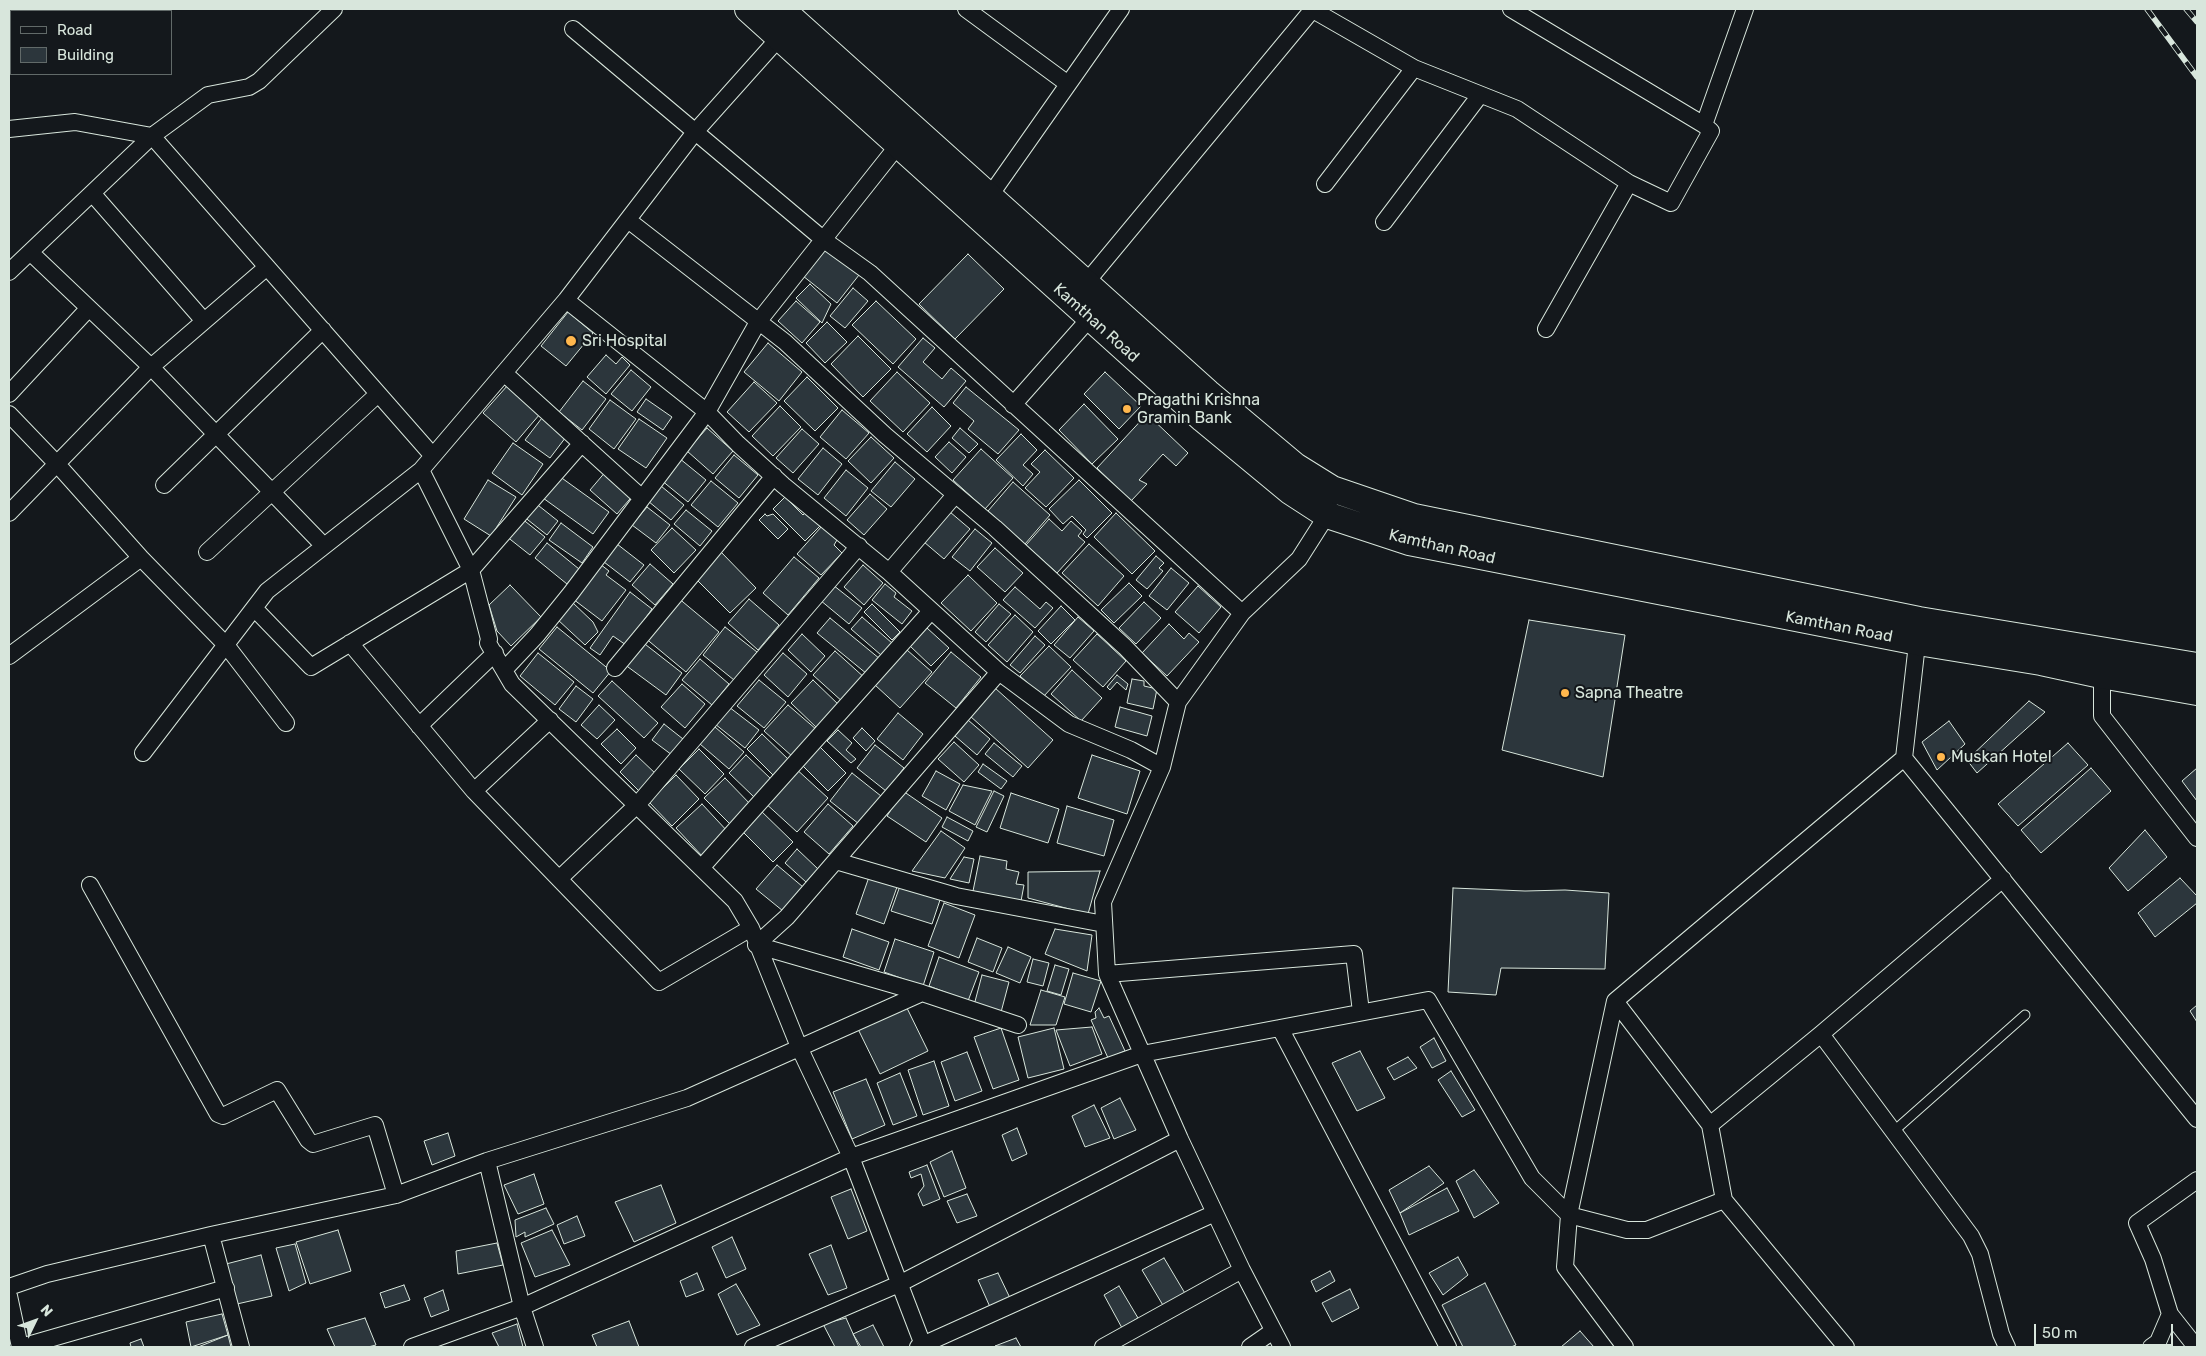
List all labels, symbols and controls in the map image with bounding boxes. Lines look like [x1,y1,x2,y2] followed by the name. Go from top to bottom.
[10,10,172,75] legend
[57,21,93,39] text: Road
[57,46,114,64] text: Building
[1049,279,1143,367] street label: Kamthan Road
[582,331,667,351] place label: Sri Hospital
[564,334,578,348] marker: Sri Hospital
[1137,390,1260,428] place label: Pragathi Krishna Gramin Bank
[1121,403,1133,415] marker: Pragathi Krishna Gramin Bank
[1387,525,1497,569] street label: Kamthan Road
[1784,607,1894,647] street label: Kamthan Road
[1575,683,1683,703] place label: Sapna Theatre
[1559,687,1571,699] marker: Sapna Theatre
[1951,747,2052,767] place label: Muskan Hotel
[1935,751,1947,763] marker: Muskan Hotel
[10,1296,60,1346] north arrow
[37,1301,56,1320] text: N
[2036,1314,2175,1346] scale bar
[2042,1324,2077,1342] text: 50 m

